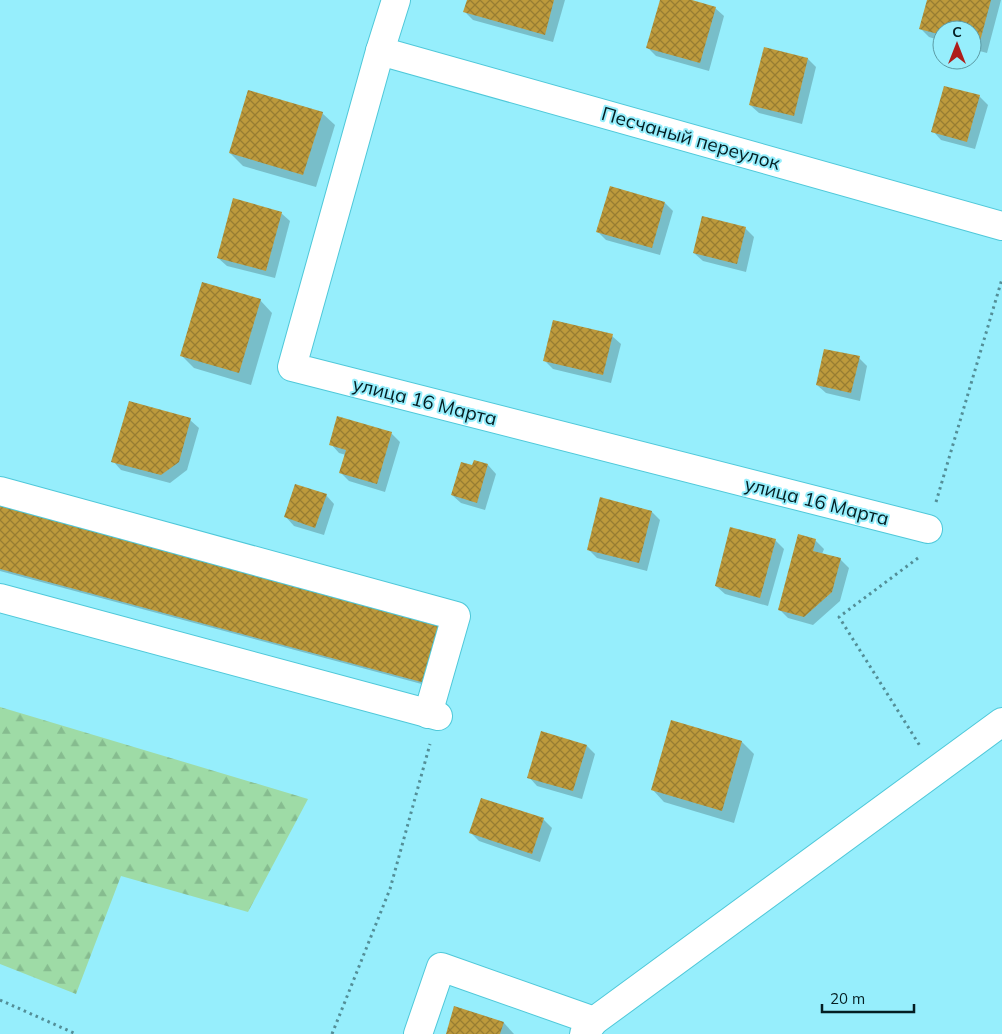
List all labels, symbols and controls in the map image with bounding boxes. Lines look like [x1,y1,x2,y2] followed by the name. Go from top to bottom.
[932,20,982,70] north arrow
[952,23,962,41] text: С
[599,101,784,175] street label: Песчаный переулок
[350,371,500,431] street label: улица 16 Марта
[742,471,892,531] street label: улица 16 Марта
[822,982,914,1014] scale bar
[830,989,865,1008] text: 20 m

